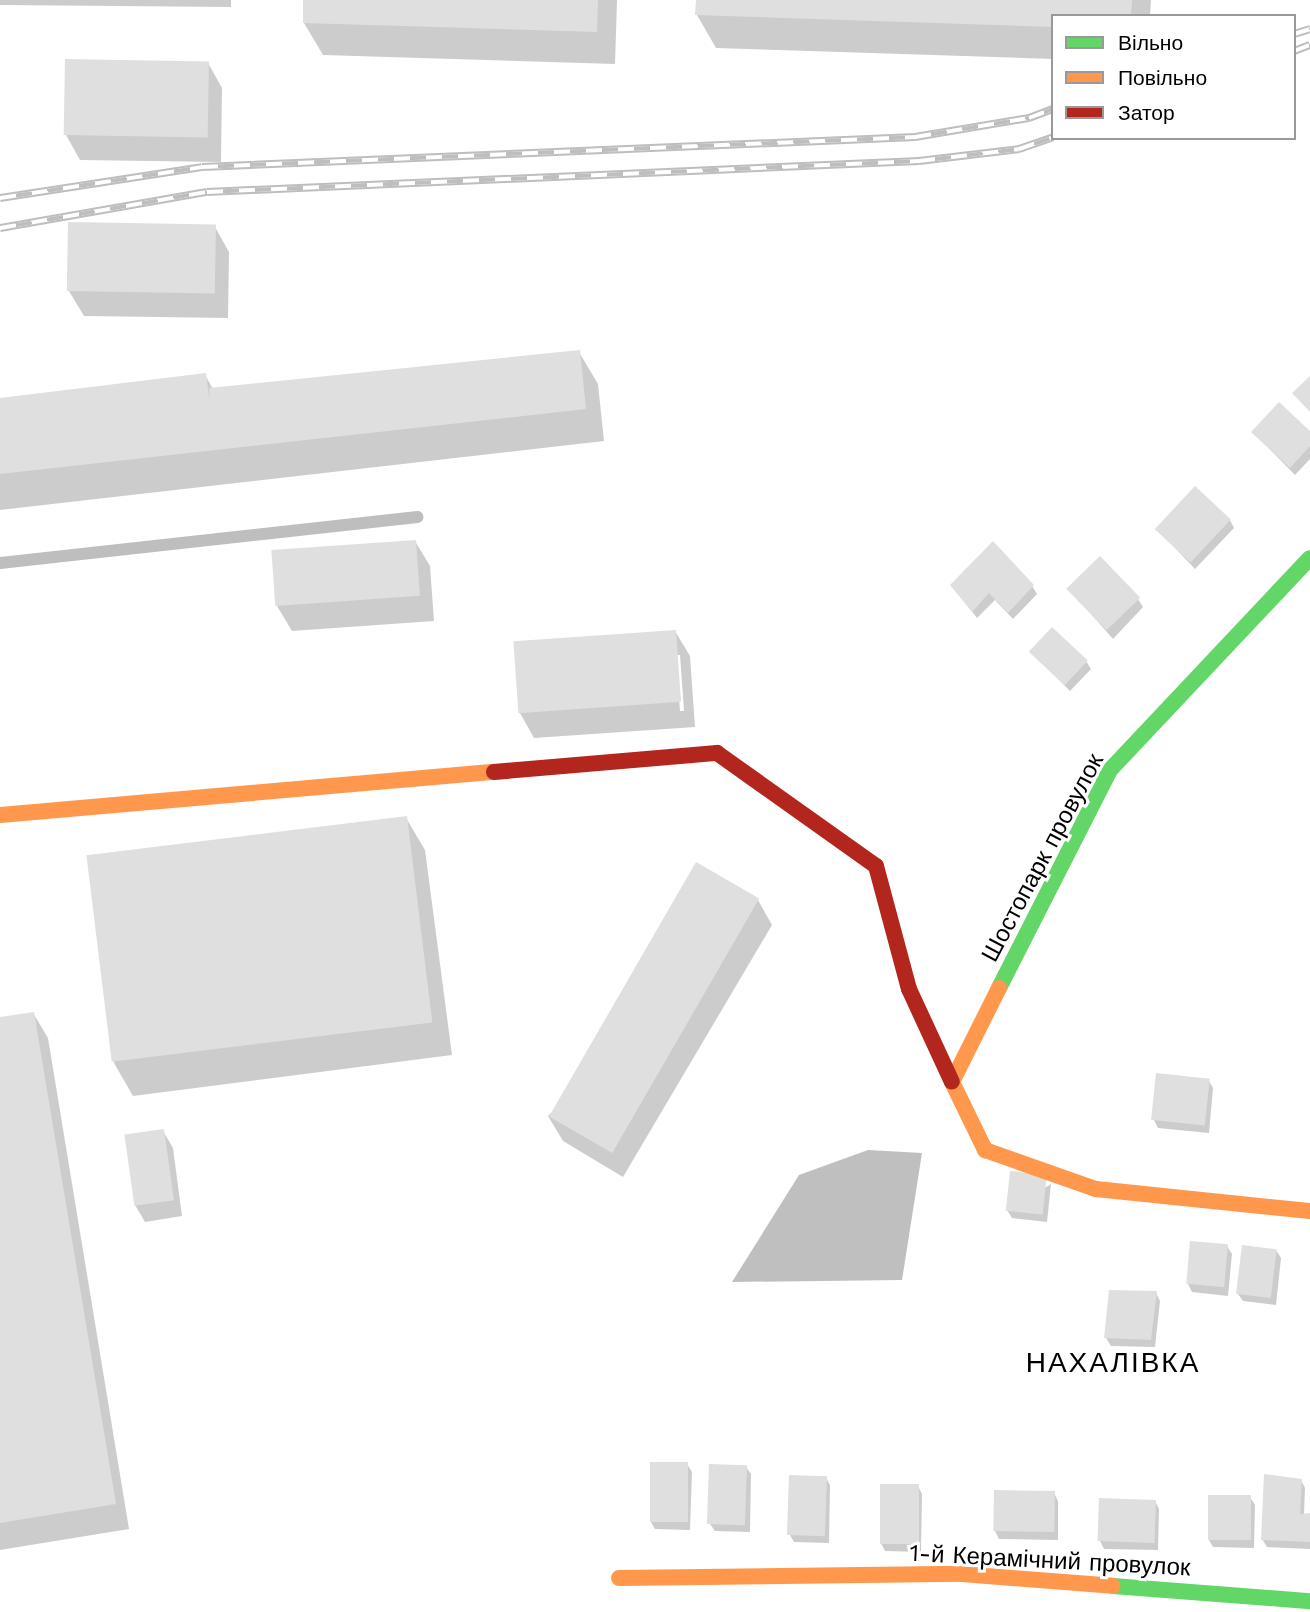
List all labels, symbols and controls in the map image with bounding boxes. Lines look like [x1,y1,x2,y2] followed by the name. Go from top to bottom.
[1051,14,1296,140] legend
[1118,30,1183,55] text: Вільно
[1118,65,1207,90] text: Повільно
[1118,100,1175,125] text: Затор
[976,749,1110,967] street label: Шостопарк провулок
[1027,1346,1199,1380] district label: НАХАЛІВКА
[909,1539,1191,1583] street label: 1-й Керамічний провулок

